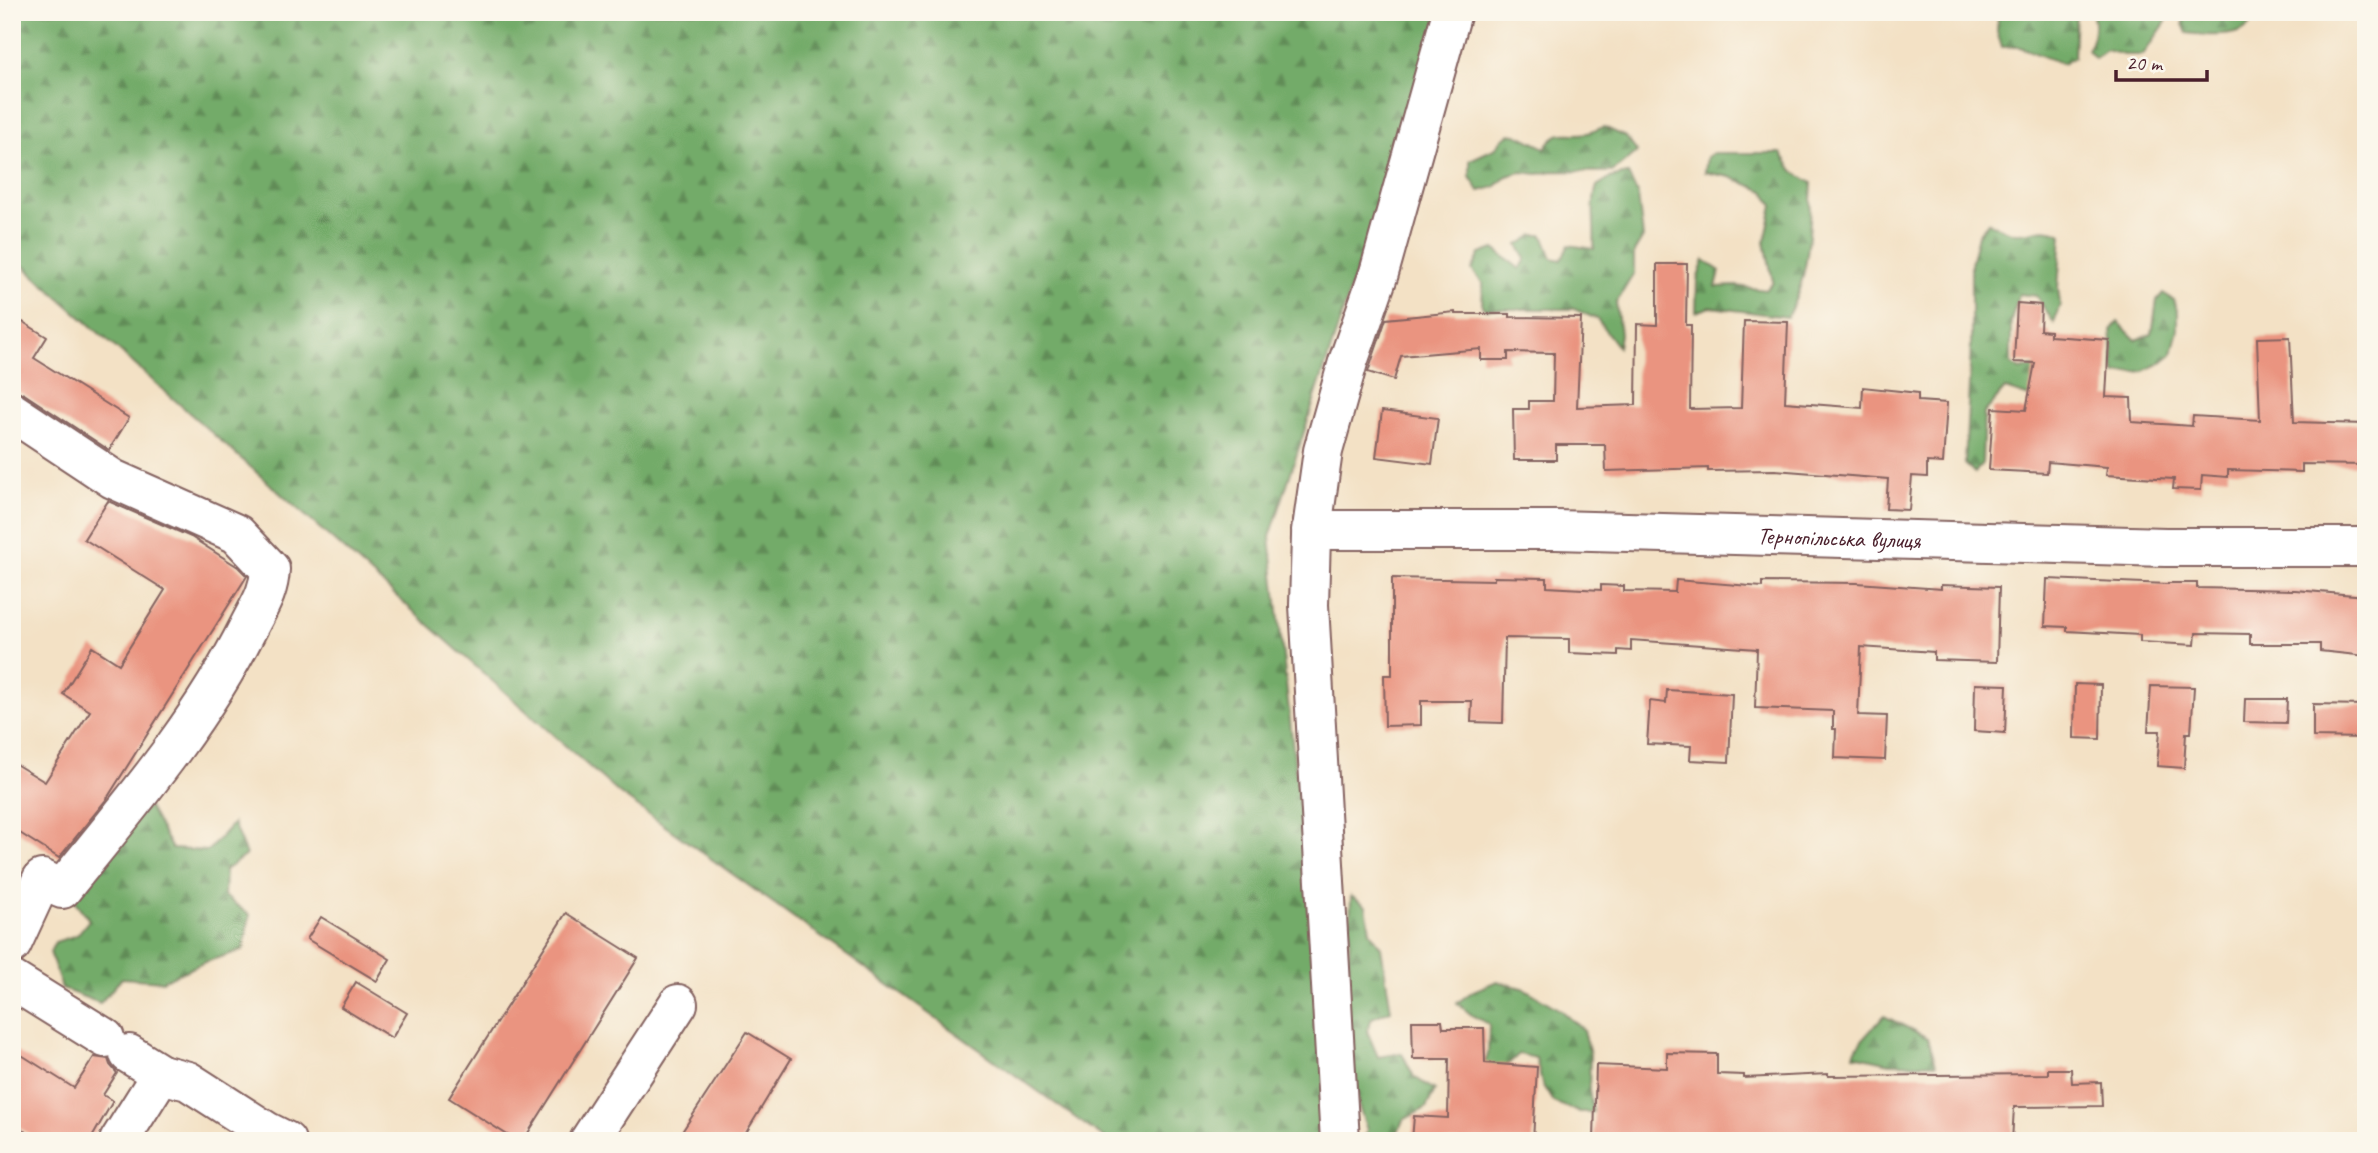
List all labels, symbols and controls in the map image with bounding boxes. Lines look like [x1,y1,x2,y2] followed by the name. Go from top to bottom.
[2116,38,2206,82] scale bar
[2126,50,2164,76] text: 20 m
[1757,521,1922,555] street label: Тернопільська вулиця

